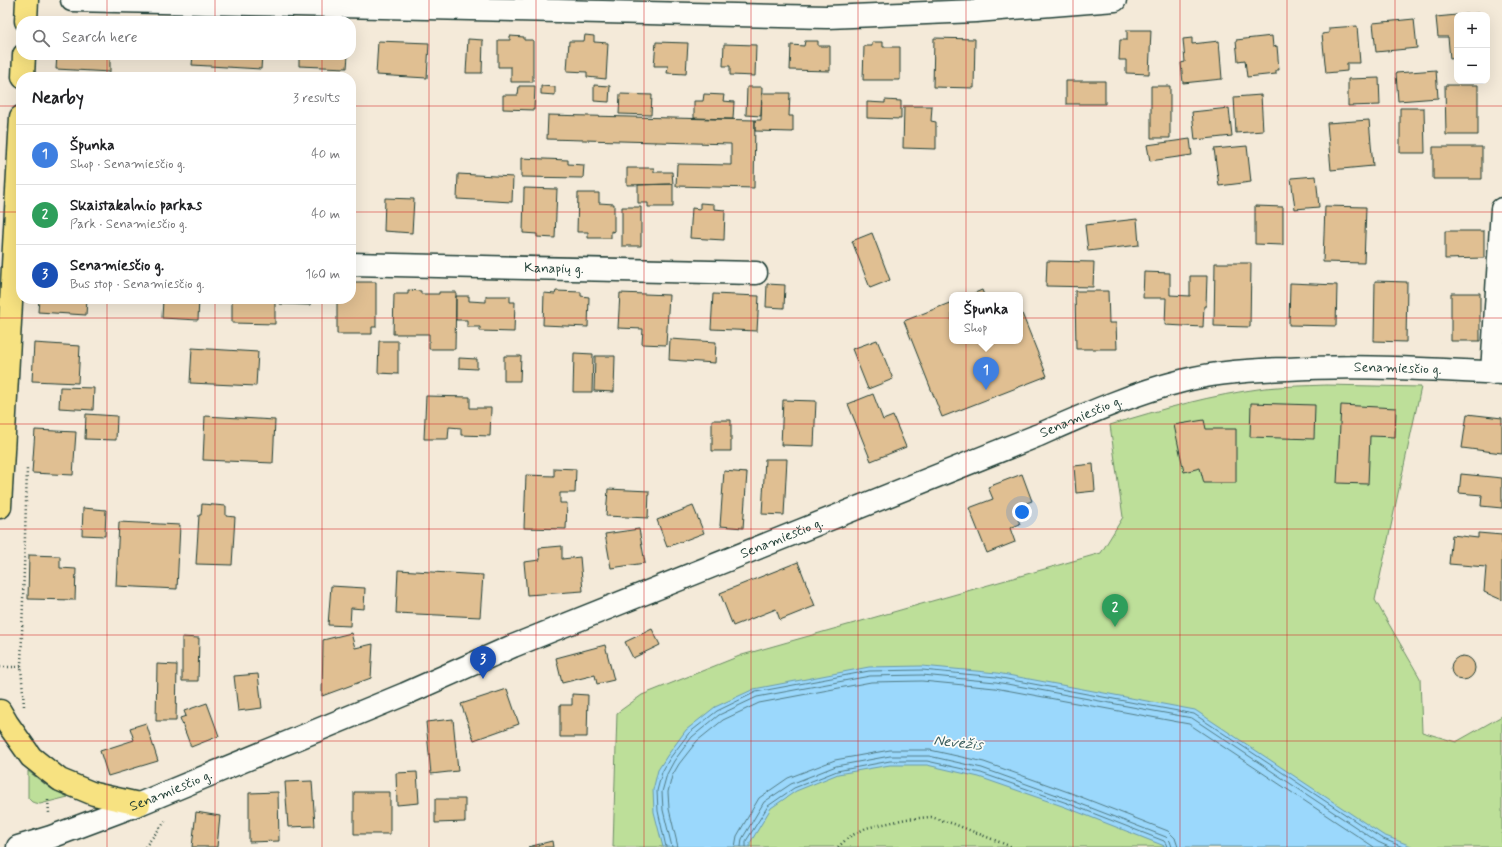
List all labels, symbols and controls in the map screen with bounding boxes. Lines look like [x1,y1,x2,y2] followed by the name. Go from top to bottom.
[1454,12,1490,84] map controls
[1454,12,1490,48] button: +
[16,16,356,60] search box
[30,27,52,49] icon: search
[62,28,138,48] text: Search here
[1454,48,1490,84] button: −
[32,87,84,109] text: Nearby
[293,90,340,107] text: 3 results
[70,136,115,156] text: Špunka
[42,146,48,163] text: 1
[311,146,340,163] text: 40 m
[70,156,185,173] text: Shop · Senamiesčio g.
[70,196,202,216] text: Skaistakalnio parkas
[42,206,48,223] text: 2
[311,206,340,223] text: 40 m
[70,216,187,233] text: Park · Senamiesčio g.
[70,256,164,276] text: Senamiesčio g.
[524,259,584,278] street label: Kanapių g.
[42,266,48,283] text: 3
[305,266,340,283] text: 160 m
[70,276,205,293] text: Bus stop · Senamiesčio g.
[949,292,1023,344] popup
[964,300,1008,320] text: Špunka
[964,320,988,337] text: Shop
[973,357,999,390] pin: 1
[1354,358,1442,379] street label: Senamiesčio g.
[1037,392,1125,442] street label: Senamiesčio g.
[1012,502,1032,522] your location
[738,513,826,563] street label: Senamiesčio g.
[1102,594,1128,627] pin: 2
[470,646,496,679] pin: 3
[933,730,985,756] water label: Nevėžis
[127,766,215,816] street label: Senamiesčio g.

